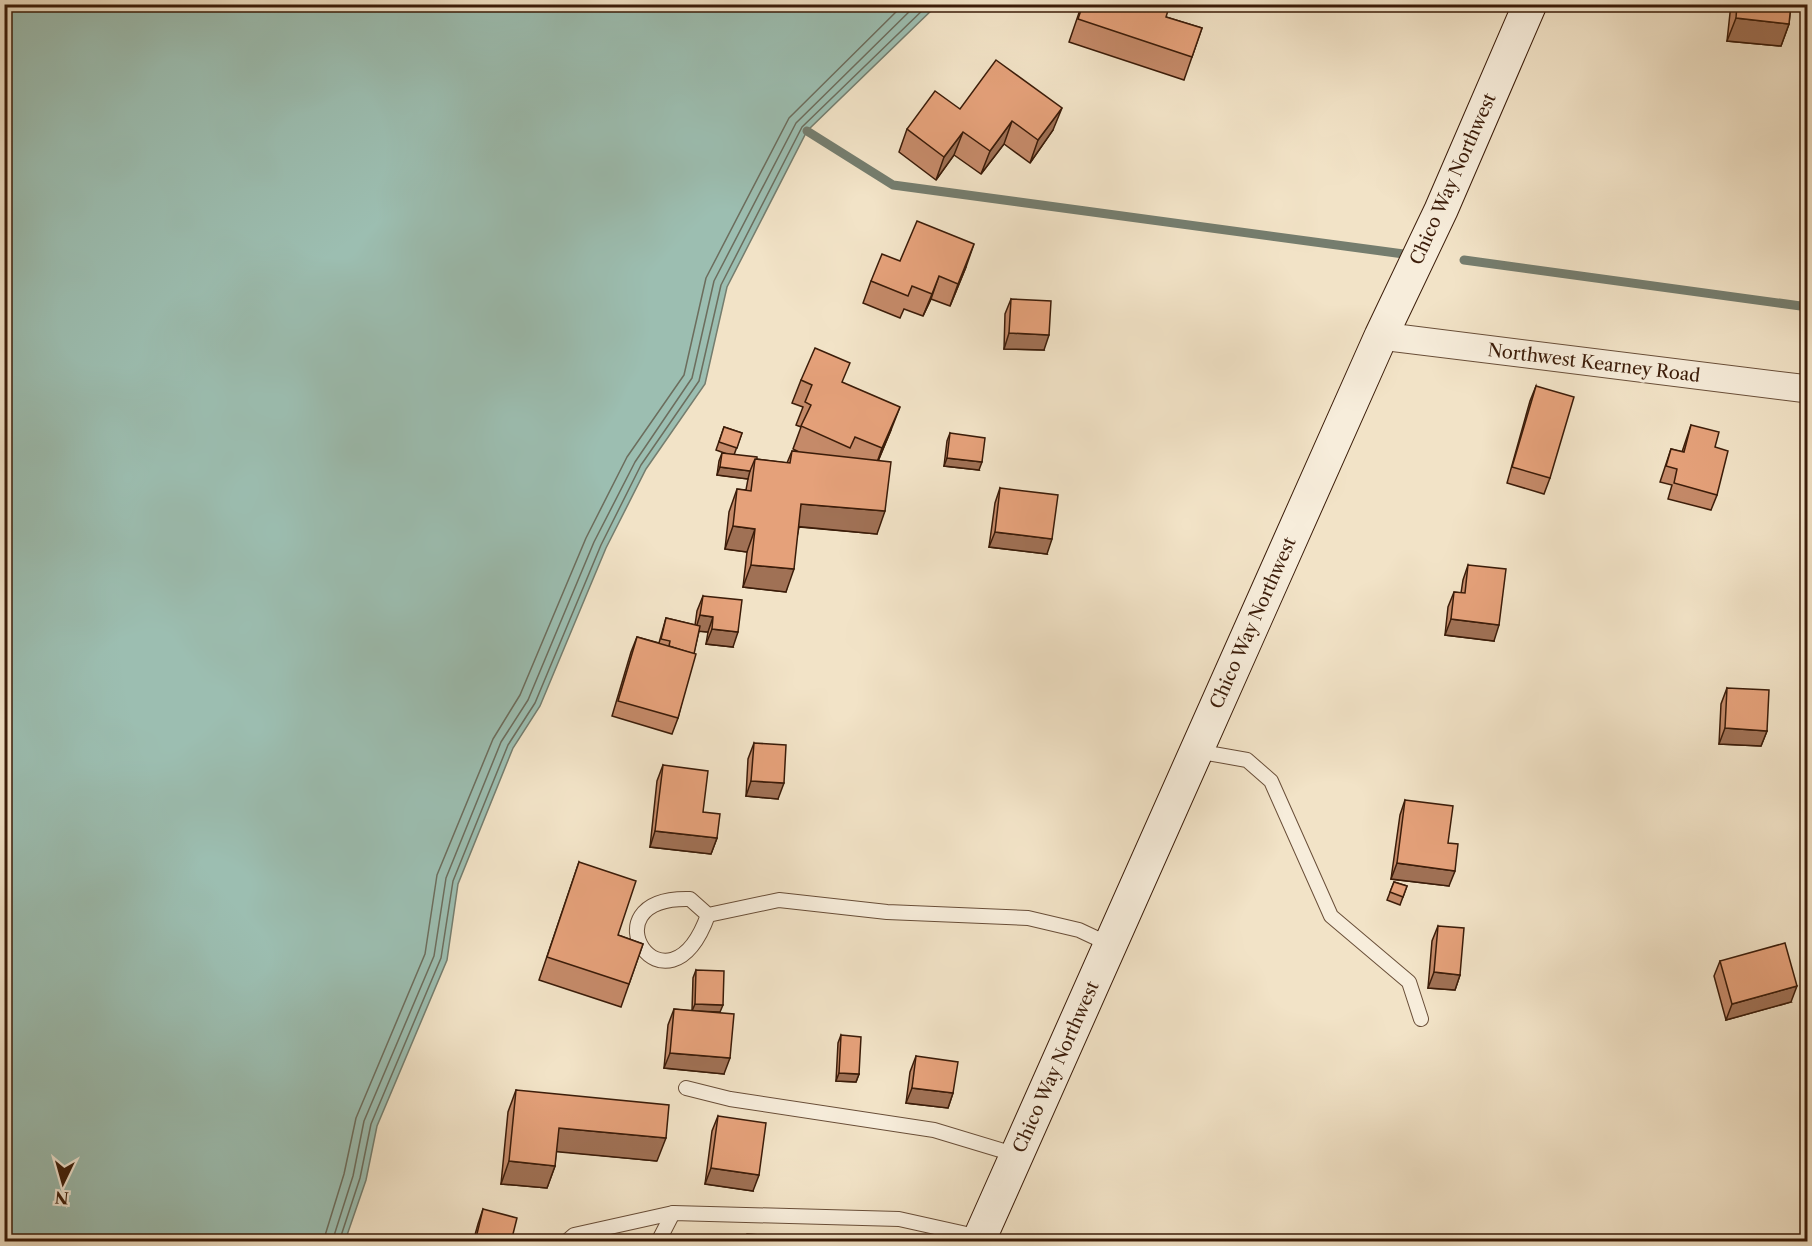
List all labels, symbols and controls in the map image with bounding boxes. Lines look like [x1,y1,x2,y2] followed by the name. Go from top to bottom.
[1405,89,1501,268] street label: Chico Way Northwest
[1486,339,1702,387] street label: Northwest Kearney Road
[1205,533,1301,712] street label: Chico Way Northwest
[1008,977,1104,1156] street label: Chico Way Northwest
[33,1153,93,1213] north arrow
[54,1187,69,1209] text: N

